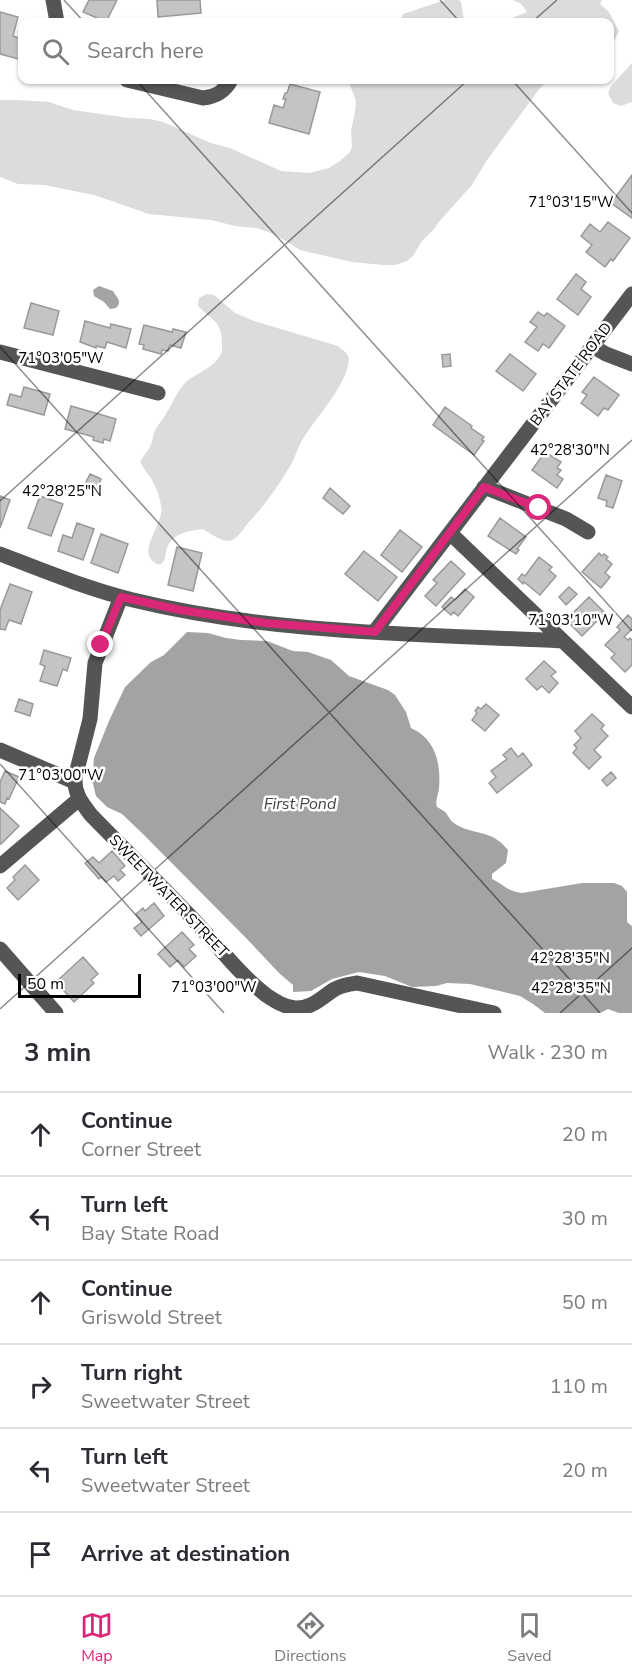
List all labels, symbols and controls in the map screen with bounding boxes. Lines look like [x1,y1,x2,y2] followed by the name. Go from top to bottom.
[18,18,614,84] search box
[39,35,72,68] icon: search
[87,36,204,66] text: Search here
[528,192,614,212] text: 71°03'15"W
[526,318,616,430] street label: BAY STATE ROAD
[18,348,104,368] text: 71°03'05"W
[530,440,610,460] text: 42°28'30"N
[22,481,102,501] text: 42°28'25"N
[525,494,551,520] route start
[528,610,614,630] text: 71°03'10"W
[87,631,113,657] route end
[18,765,104,785] text: 71°03'00"W
[264,793,337,815] water label: First Pond
[105,830,233,962] street label: SWEETWATER STREET
[530,948,610,968] text: 42°28'35"N
[18,971,141,998] scale bar
[27,973,64,995] text: 50 m
[171,977,257,997] text: 71°03'00"W
[531,978,611,998] text: 42°28'35"N
[24,1035,91,1070] text: 3 min
[488,1039,608,1066] text: Walk · 230 m
[81,1106,172,1136] text: Continue
[24,1118,57,1151] icon: ahead
[562,1121,608,1148] text: 20 m
[81,1136,201,1163] text: Corner Street
[81,1190,168,1220] text: Turn left
[24,1202,57,1235] icon: left
[562,1205,608,1232] text: 30 m
[81,1220,220,1247] text: Bay State Road
[81,1274,172,1304] text: Continue
[24,1286,57,1319] icon: ahead
[562,1289,608,1316] text: 50 m
[81,1304,222,1331] text: Griswold Street
[81,1358,182,1388] text: Turn right
[24,1370,57,1403] icon: right
[550,1373,608,1400] text: 110 m
[81,1388,250,1415] text: Sweetwater Street
[81,1442,168,1472] text: Turn left
[24,1454,57,1487] icon: left
[562,1457,608,1484] text: 20 m
[81,1472,250,1499] text: Sweetwater Street
[24,1538,57,1571] icon: arrive
[81,1539,290,1569] text: Arrive at destination
[80,1609,113,1667] tab: Map
[274,1609,346,1667] tab: Directions
[507,1609,552,1667] tab: Saved

